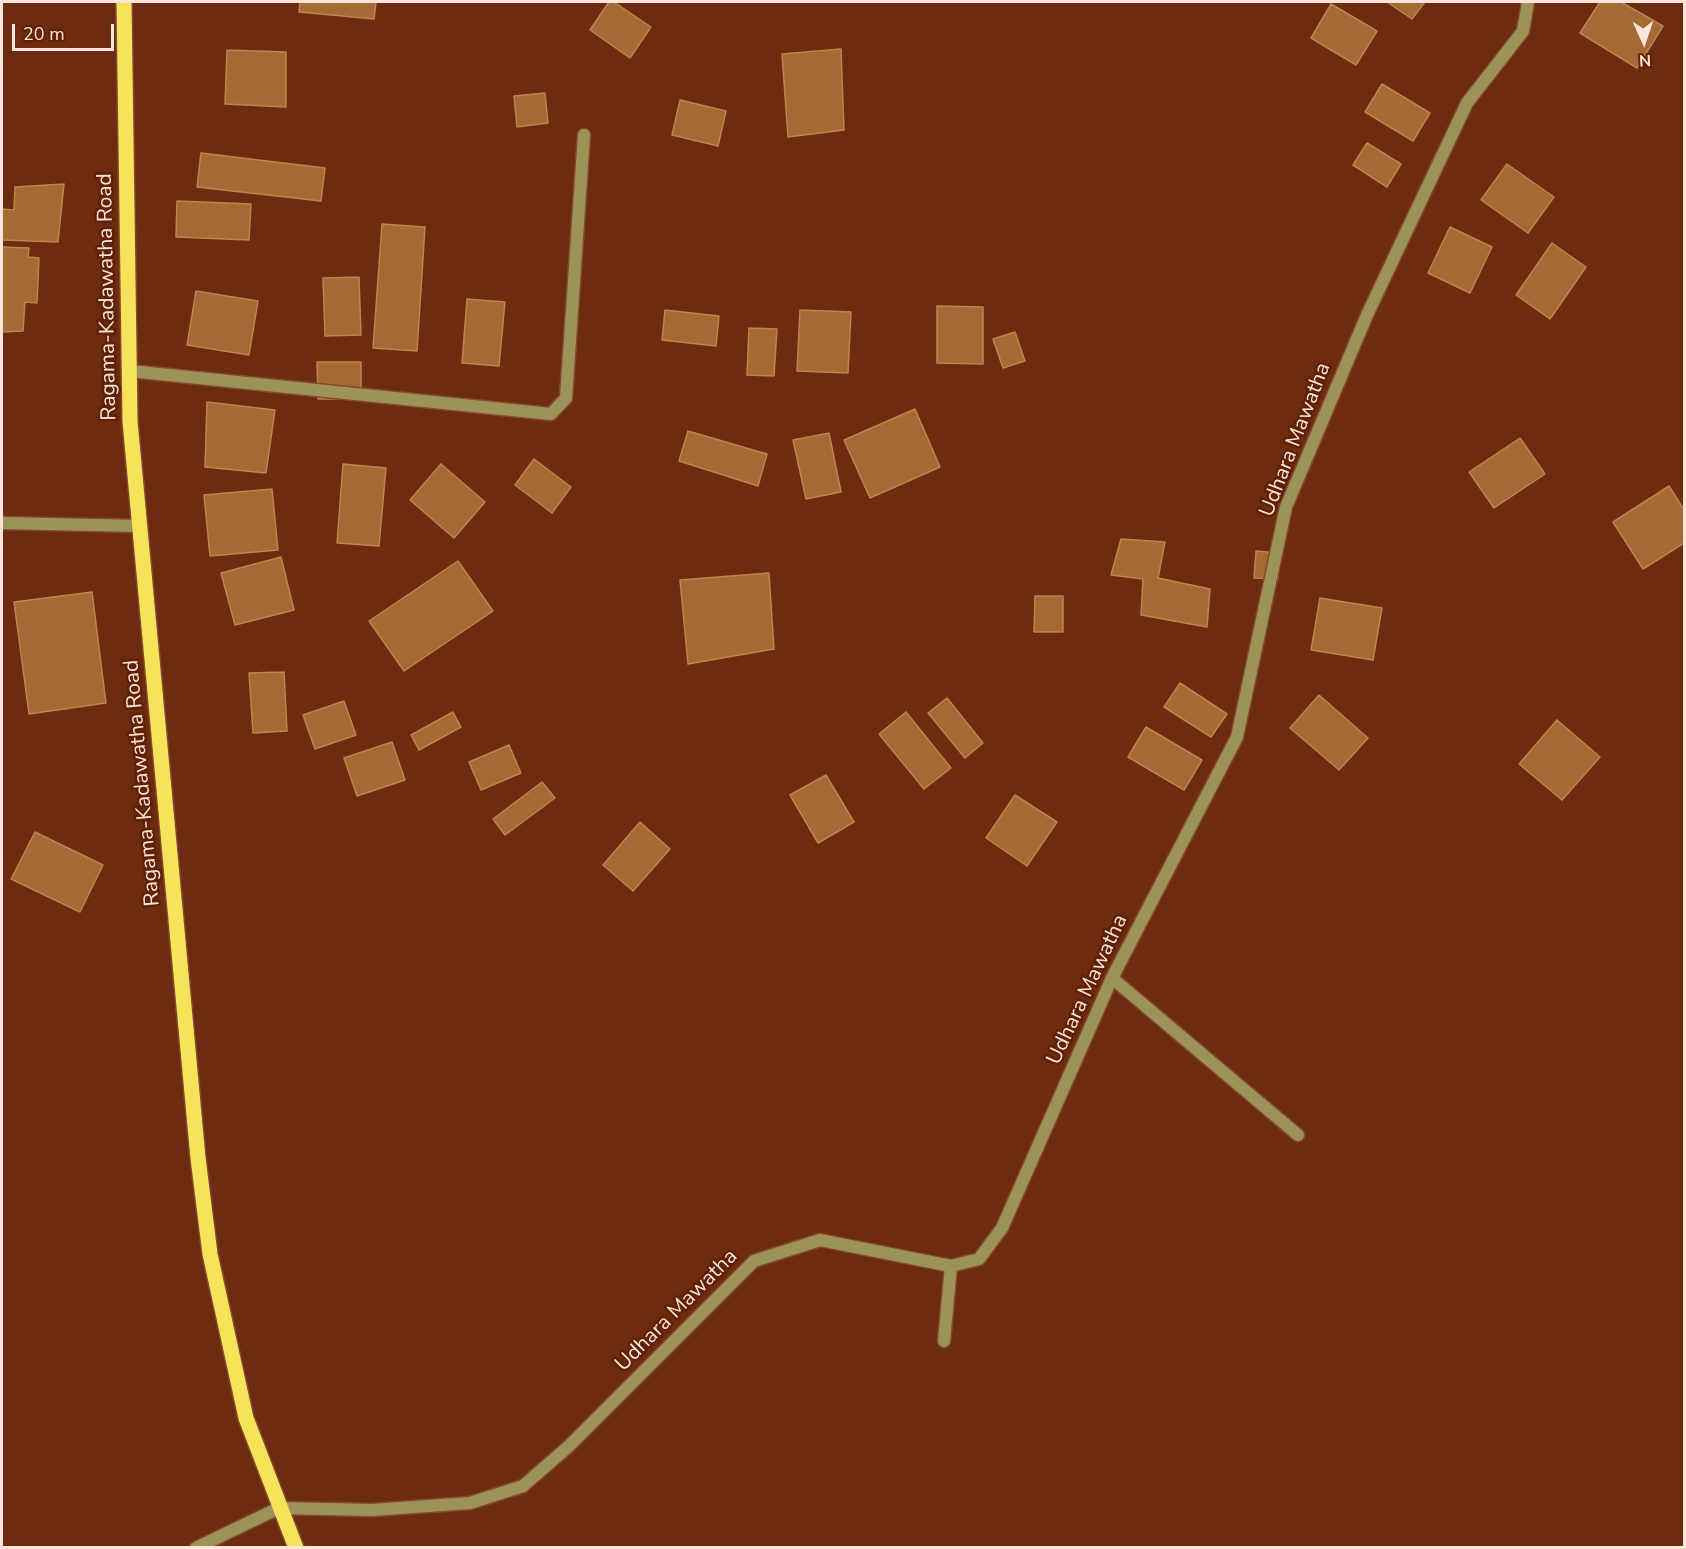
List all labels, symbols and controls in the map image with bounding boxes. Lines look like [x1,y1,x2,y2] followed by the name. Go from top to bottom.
[15,12,117,50] scale bar
[1614,12,1674,72] north arrow
[23,22,65,46] text: 20 m
[1638,49,1651,71] text: N
[93,173,123,421] street label: Ragama-Kadawatha Road
[1255,360,1337,520] street label: Udhara Mawatha
[120,659,166,907] street label: Ragama-Kadawatha Road
[1042,911,1134,1069] street label: Udhara Mawatha
[611,1245,743,1377] street label: Udhara Mawatha

